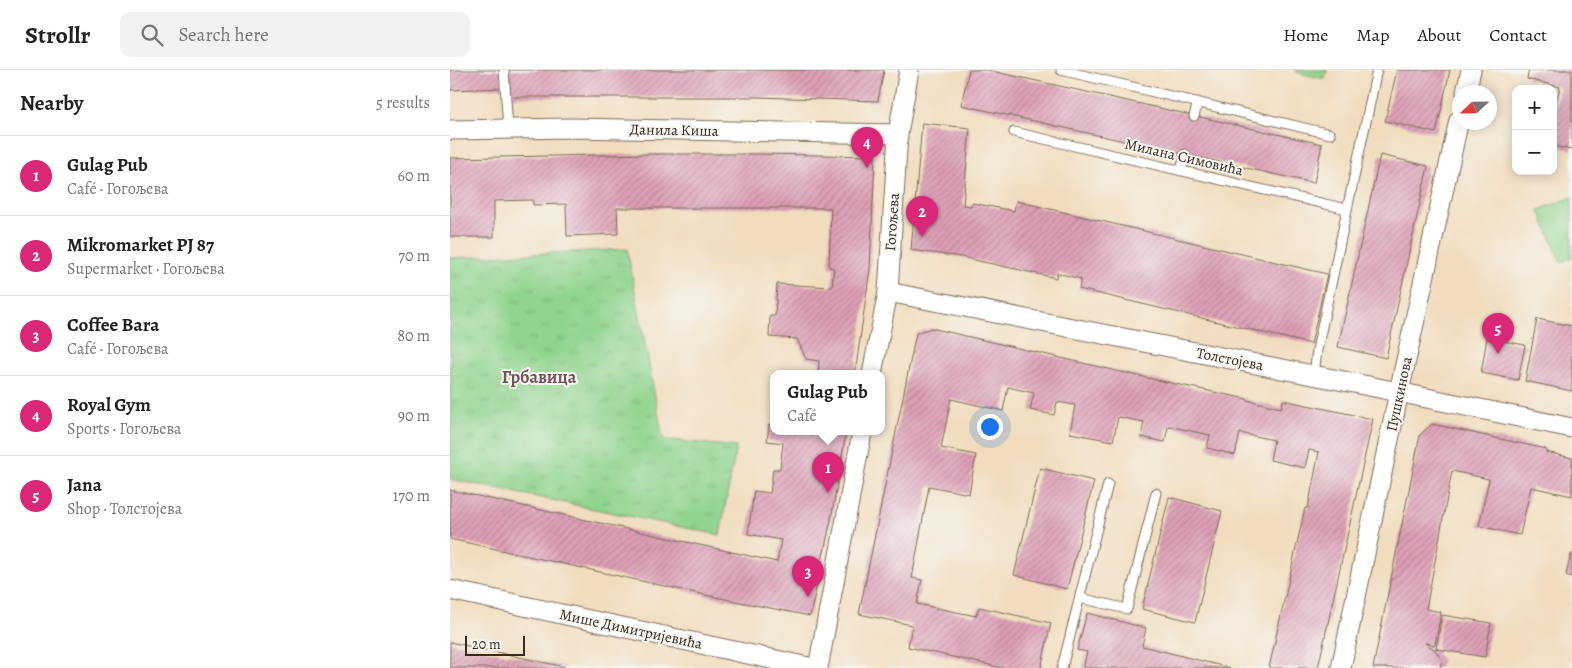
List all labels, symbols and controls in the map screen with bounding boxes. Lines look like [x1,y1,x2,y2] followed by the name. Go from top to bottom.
[120,12,470,57] search box
[25,19,90,51] text: Strollr
[138,21,166,49] icon: search
[178,22,269,48] text: Search here
[1283,23,1328,47] text: Home
[1356,23,1389,47] text: Map
[1417,23,1461,47] text: About
[1489,23,1547,47] text: Contact
[1452,85,1497,130] north arrow
[1512,85,1557,175] map controls
[1512,85,1557,130] button: +
[20,89,83,117] text: Nearby
[376,92,430,114] text: 5 results
[629,119,719,141] street label: Данила Киша
[851,127,883,168] pin: 4
[1512,130,1557,175] button: −
[1123,134,1245,180] street label: Милана Симовића
[67,152,148,178] text: Gulag Pub
[33,165,39,187] text: 1
[398,165,430,187] text: 60 m
[67,178,168,200] text: Café · Гогољева
[880,192,904,252] street label: Гогољева
[906,196,938,237] pin: 2
[67,232,214,258] text: Mikromarket PJ 87
[32,245,40,267] text: 2
[398,245,430,267] text: 70 m
[67,258,225,280] text: Supermarket · Гогољева
[67,312,159,338] text: Coffee Bara
[1482,313,1514,354] pin: 5
[33,325,39,347] text: 3
[397,325,430,347] text: 80 m
[67,338,168,360] text: Café · Гогољева
[1195,343,1265,375] street label: Толстојева
[1381,355,1417,433] street label: Пушкинова
[502,365,577,389] district label: Грбавица
[770,370,885,435] popup
[787,379,868,405] text: Gulag Pub
[67,392,151,418] text: Royal Gym
[32,405,40,427] text: 4
[398,405,430,427] text: 90 m
[787,405,817,427] text: Café
[977,414,1003,440] your location
[67,418,181,440] text: Sports · Гогољева
[812,452,844,493] pin: 1
[67,472,102,498] text: Jana
[33,485,39,507] text: 5
[393,485,430,507] text: 170 m
[67,498,182,520] text: Shop · Толстојева
[792,556,824,597] pin: 3
[558,604,704,654] street label: Мише Димитријевића
[465,633,525,656] scale bar
[472,635,501,654] text: 20 m

